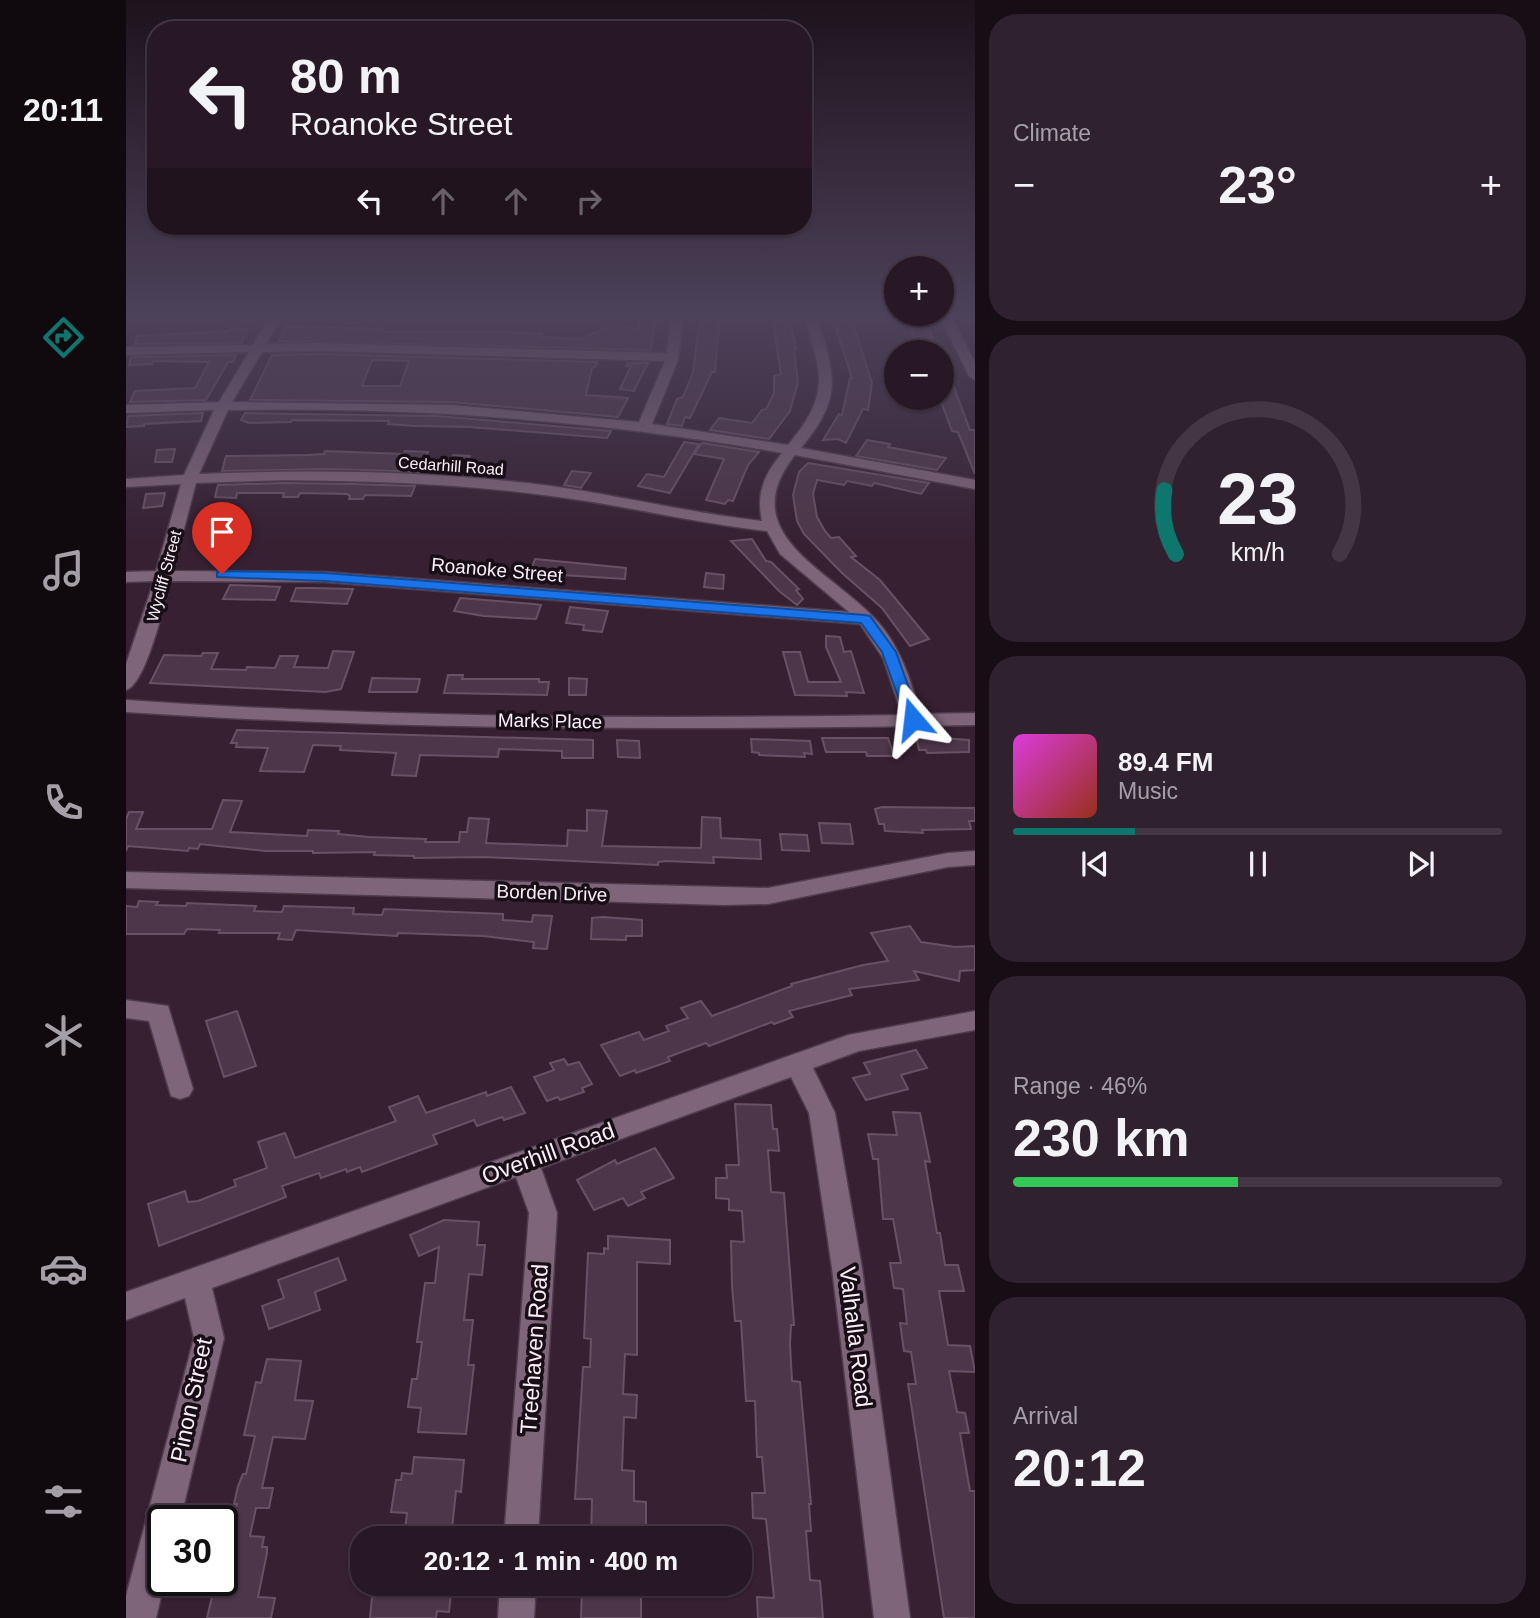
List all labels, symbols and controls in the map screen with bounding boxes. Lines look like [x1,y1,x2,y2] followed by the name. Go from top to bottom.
[175,49,266,140] icon: left
[290,49,402,103] text: 80 m
[23,92,103,128] text: 20:11
[290,106,512,142] text: Roanoke Street
[1013,120,1091,146] text: Climate
[1218,156,1297,214] text: 23°
[1013,164,1035,206] text: −
[1480,164,1502,206] text: +
[351,182,389,220] icon: left
[424,182,462,220] icon: ahead
[497,182,535,220] icon: ahead
[570,182,608,220] icon: right
[884,256,954,410] map controls
[884,256,954,326] button: +
[39,313,88,362] icon: directions
[884,340,954,410] button: −
[398,454,504,478] street label: Cedarhill Road
[1217,459,1298,540] text: 23
[192,502,252,574] pin
[203,513,241,551] icon: arrive
[144,528,184,624] street label: Wycliff Street
[1230,538,1285,566] text: km/h
[39,546,88,595] icon: music
[430,554,564,586] street label: Roanoke Street
[876,682,950,756] position arrow
[498,710,602,732] street label: Marks Place
[1118,747,1213,777] text: 89.4 FM
[39,778,88,827] icon: phone
[1118,778,1178,804] text: Music
[1076,845,1114,883] icon: previous
[1239,845,1277,883] icon: pause
[1402,845,1440,883] icon: next
[496,881,608,905] street label: Borden Drive
[39,1011,88,1060] icon: climate
[1013,1073,1147,1099] text: Range · 46%
[1013,1109,1189,1167] text: 230 km
[478,1117,618,1189] street label: Overhill Road
[39,1244,88,1293] icon: car
[515,1263,553,1435] street label: Treehaven Road
[834,1265,878,1409] street label: Valhalla Road
[165,1335,217,1465] street label: Pinon Street
[1013,1403,1078,1429] text: Arrival
[1013,1439,1146,1497] text: 20:12
[39,1477,88,1526] icon: filters
[147,1505,238,1596] speed limit sign: 30
[424,1546,678,1576] text: 20:12 · 1 min · 400 m

